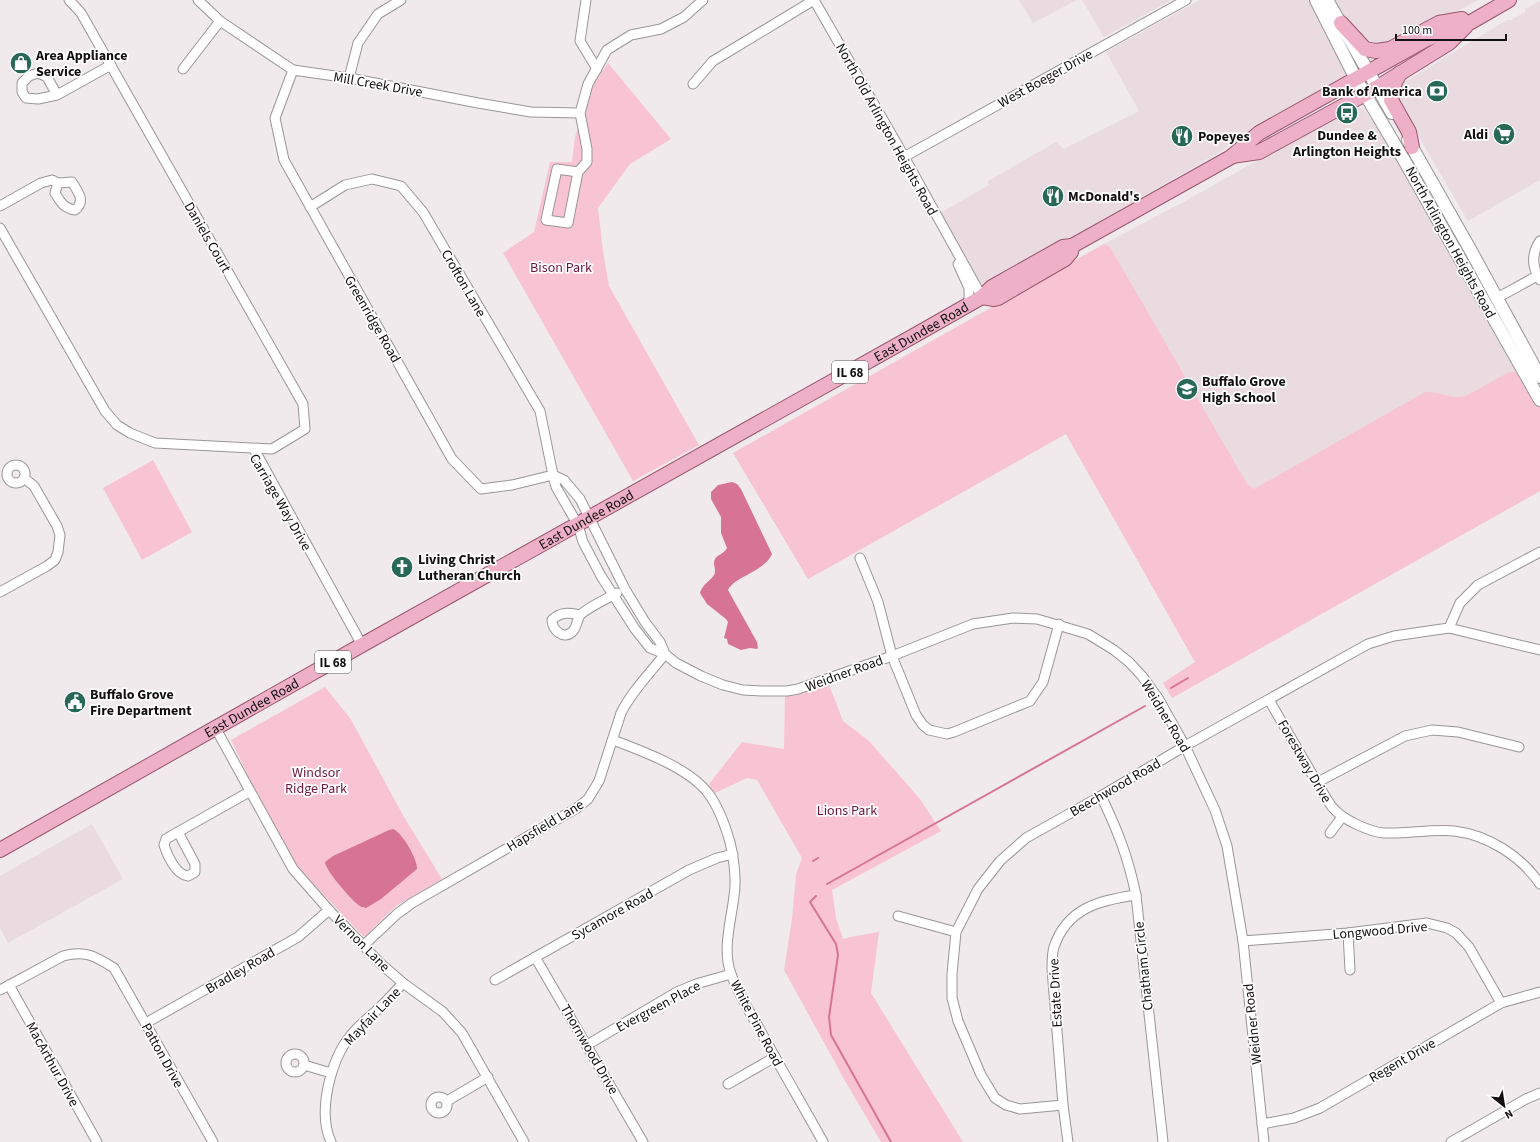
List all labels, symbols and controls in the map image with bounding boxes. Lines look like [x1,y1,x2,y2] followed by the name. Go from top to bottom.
[1396,16,1506,42] scale bar
[1402,22,1432,39] text: 100 m
[830,40,942,219] street label: North Old Arlington Heights Road
[995,45,1097,113] street label: West Boeger Drive
[35,46,127,82] place label: Area Appliance Service
[8,50,34,76] shop icon: Area Appliance Service
[332,67,424,103] street label: Mill Creek Drive
[1424,78,1450,104] bank icon: Bank of America
[1322,82,1422,102] place label: Bank of America
[1334,100,1360,126] bus stop icon: Dundee & Arlington Heights
[1491,121,1517,147] supermarket icon: Aldi
[1169,123,1195,149] restaurant icon: Popeyes
[1463,125,1488,145] place label: Aldi
[1292,126,1401,162] place label: Dundee & Arlington Heights
[1198,127,1250,147] place label: Popeyes
[1400,163,1500,322] street label: North Arlington Heights Road
[1040,183,1066,209] restaurant icon: McDonald's
[1068,187,1139,207] place label: McDonald's
[179,198,236,277] street label: Daniels Court
[436,246,491,321] street label: Crofton Lane
[530,258,592,278] park label: Bison Park
[339,272,405,367] street label: Greenridge Road
[871,298,973,367] street label: East Dundee Road
[832,361,868,383] road number: IL 68
[1202,372,1286,408] place label: Buffalo Grove High School
[1174,376,1200,402] school or university icon: Buffalo Grove High School
[244,450,316,555] street label: Carriage Way Drive
[536,486,638,555] street label: East Dundee Road
[418,550,521,586] place label: Living Christ Lutheran Church
[389,554,415,580] church icon: Living Christ Lutheran Church
[315,651,351,673] road number: IL 68
[803,651,886,697] street label: Weidner Road
[201,674,303,743] street label: East Dundee Road
[1136,676,1195,757] street label: Weidner Road
[90,685,192,721] place label: Buffalo Grove Fire Department
[62,689,88,715] public building icon: Buffalo Grove Fire Department
[1272,716,1336,807] street label: Forestway Drive
[1066,754,1165,822] street label: Beechwood Road
[285,763,347,799] park label: Windsor Ridge Park
[503,795,588,857] street label: Hapsfield Lane
[817,801,877,821] park label: Lions Park
[568,884,657,946] street label: Sycamore Road
[328,911,394,977] street label: Vernon Lane
[1332,917,1428,945] street label: Longwood Drive
[1129,920,1159,1011] street label: Chatham Circle
[202,943,279,999] street label: Bradley Road
[1044,958,1068,1028] street label: Estate Drive
[613,976,704,1038] street label: Evergreen Place
[725,977,787,1070] street label: White Pine Road
[1239,982,1267,1065] street label: Weidner Road
[340,983,406,1050] street label: Mayfair Lane
[555,1001,623,1098] street label: Thornwood Drive
[21,1019,84,1111] street label: MacArthur Drive
[136,1019,188,1092] street label: Patton Drive
[1365,1034,1440,1088] street label: Regent Drive
[1484,1086,1524,1126] north arrow
[1502,1106,1516,1123] text: N

